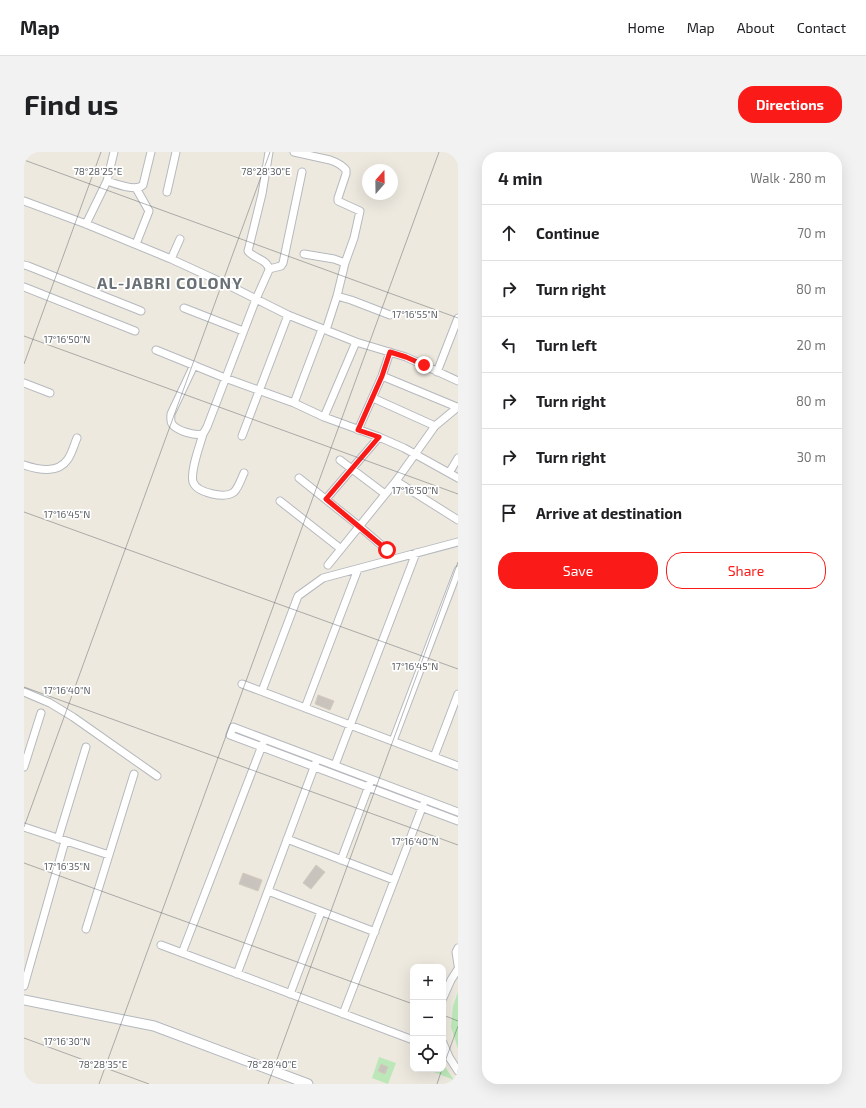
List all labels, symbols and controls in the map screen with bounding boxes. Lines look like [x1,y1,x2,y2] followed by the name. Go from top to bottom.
[20,16,60,39] text: Map
[628,19,665,36] text: Home
[687,19,715,36] text: Map
[737,19,775,36] text: About
[797,19,846,36] text: Contact
[738,86,842,123] button: Directions
[24,87,118,121] text: Find us
[362,164,398,200] north arrow
[74,165,123,177] text: 78°28'25"E
[241,165,291,177] text: 78°28'30"E
[498,168,542,188] text: 4 min
[750,170,826,186] text: Walk · 280 m
[498,222,520,244] icon: ahead
[536,224,599,242] text: Continue
[797,225,826,241] text: 70 m
[97,273,243,292] district label: AL-JABRI COLONY
[498,278,520,300] icon: right
[536,280,606,298] text: Turn right
[796,281,826,297] text: 80 m
[392,308,438,320] text: 17°16'55"N
[44,333,90,345] text: 17°16'50"N
[498,334,520,356] icon: left
[536,336,597,354] text: Turn left
[797,337,826,353] text: 20 m
[415,356,433,374] route end
[498,390,520,412] icon: right
[536,392,606,410] text: Turn right
[796,393,826,409] text: 80 m
[498,446,520,468] icon: right
[536,448,606,466] text: Turn right
[797,449,826,465] text: 30 m
[392,484,438,496] text: 17°16'50"N
[498,502,520,524] icon: arrive
[536,504,682,522] text: Arrive at destination
[44,508,90,520] text: 17°16'45"N
[378,541,396,559] route start
[498,552,658,589] button: Save
[666,552,826,589] button: Share
[392,660,438,672] text: 17°16'45"N
[43,684,91,696] text: 17°16'40"N
[391,835,439,847] text: 17°16'40"N
[44,860,90,872] text: 17°16'35"N
[410,964,446,1072] map controls
[410,964,446,1000] button: +
[410,1000,446,1036] button: −
[44,1035,90,1047] text: 17°16'30"N
[410,1036,446,1072] button: locate
[79,1058,128,1070] text: 78°28'35"E
[247,1058,297,1070] text: 78°28'40"E

